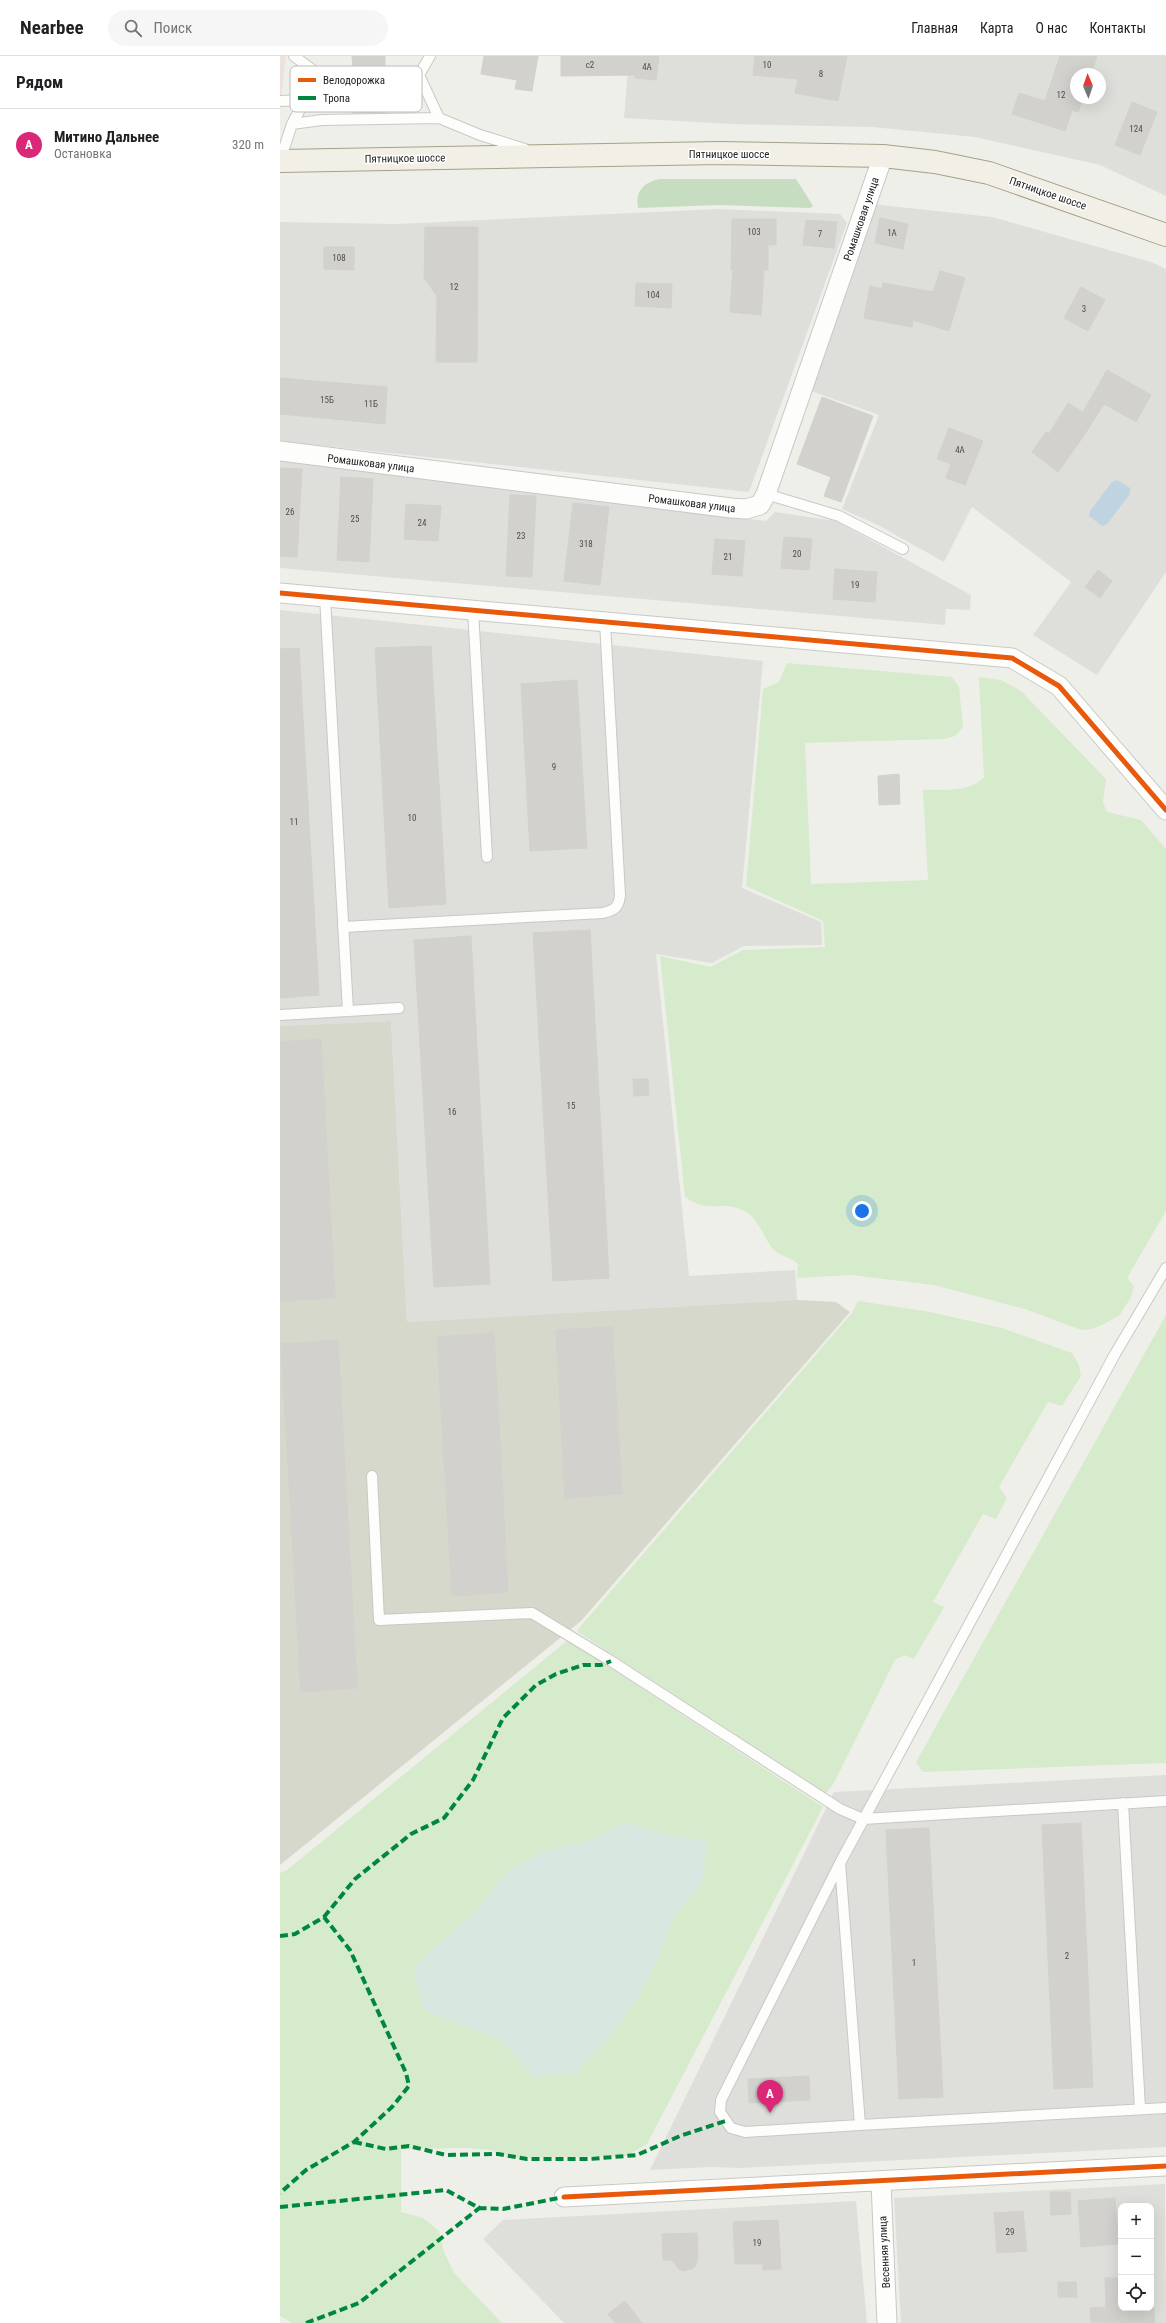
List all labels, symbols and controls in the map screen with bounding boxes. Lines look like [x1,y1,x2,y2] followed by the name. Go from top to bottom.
[108,10,388,46] search box
[20,16,84,39] text: Nearbee
[122,17,144,39] icon: search
[154,19,192,37] text: Поиск
[911,20,958,36] text: Главная
[980,20,1013,36] text: Карта
[1035,20,1067,36] text: О нас
[1089,20,1146,36] text: Контакты
[586,60,595,70] house number: с2
[763,60,771,70] house number: 10
[642,62,652,72] house number: 4А
[290,66,422,112] legend
[1070,68,1106,104] north arrow
[819,69,823,79] house number: 8
[16,72,63,92] text: Рядом
[323,74,385,87] text: Велодорожка
[1057,90,1066,100] house number: 12
[323,92,350,105] text: Тропа
[1129,124,1143,134] house number: 124
[54,128,159,146] text: Митино Дальнее
[25,137,33,152] text: A
[232,137,264,152] text: 320 m
[54,146,112,161] text: Остановка
[689,148,769,161] street label: Пятницкое шоссе
[365,151,445,166] street label: Пятницкое шоссе
[1008,174,1088,213] street label: Пятницкое шоссе
[841,176,882,263] street label: Ромашковая улица
[747,227,761,237] house number: 103
[887,228,897,238] house number: 1А
[818,229,823,239] house number: 7
[332,253,346,263] house number: 108
[450,282,459,292] house number: 12
[646,290,660,300] house number: 104
[1082,304,1086,314] house number: 3
[320,395,334,405] house number: 15Б
[364,399,378,409] house number: 11Б
[955,445,965,455] house number: 4А
[327,452,415,475] street label: Ромашковая улица
[648,492,736,515] street label: Ромашковая улица
[286,507,294,517] house number: 26
[351,514,360,524] house number: 25
[418,518,427,528] house number: 24
[517,531,525,541] house number: 23
[579,539,593,549] house number: 318
[793,549,801,559] house number: 20
[724,552,732,562] house number: 21
[851,580,859,590] house number: 19
[552,762,556,772] house number: 9
[408,813,416,823] house number: 10
[290,817,298,827] house number: 11
[567,1101,576,1111] house number: 15
[448,1107,456,1117] house number: 16
[852,1201,872,1221] your location
[1065,1951,1070,1961] house number: 2
[912,1958,916,1968] house number: 1
[757,2080,783,2113] pin: A
[1118,2203,1154,2311] map controls
[1118,2203,1154,2239] button: +
[876,2216,893,2288] street label: Весенняя улица
[1006,2227,1014,2237] house number: 29
[753,2238,761,2248] house number: 19
[1118,2239,1154,2275] button: −
[1118,2275,1154,2311] button: locate

